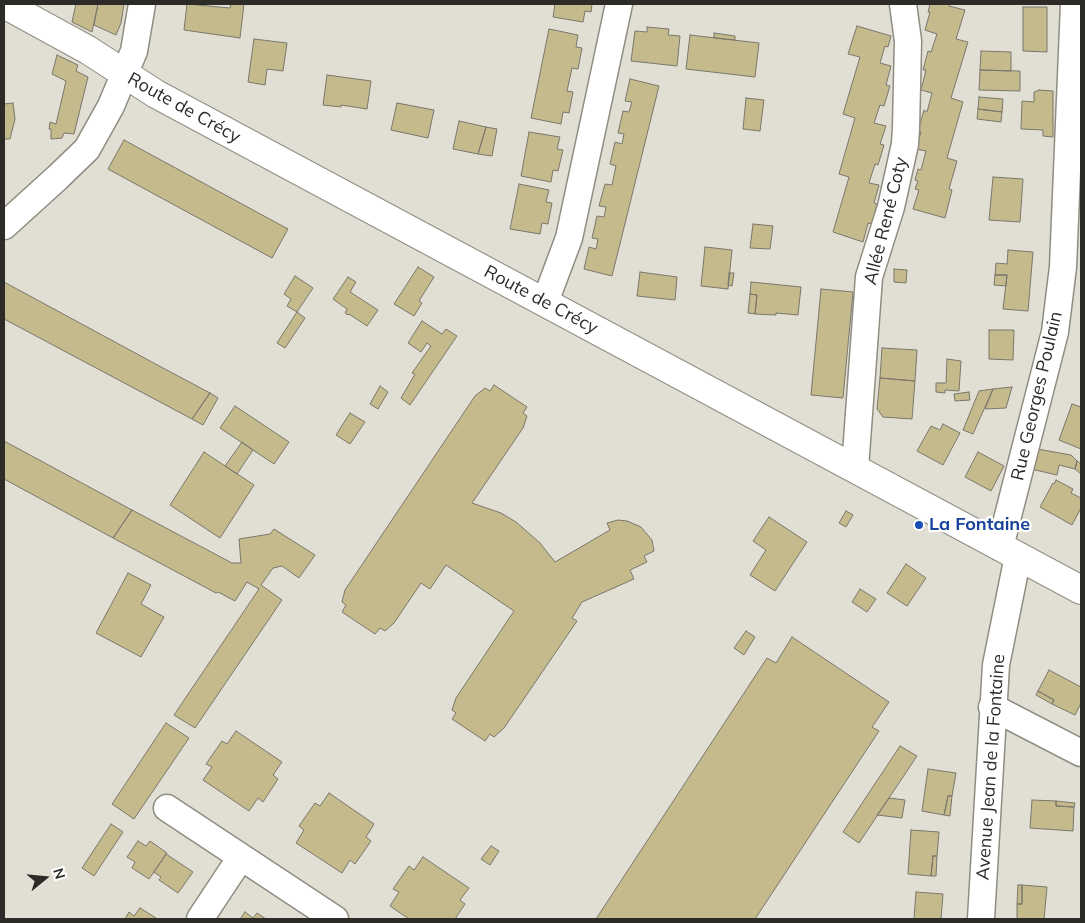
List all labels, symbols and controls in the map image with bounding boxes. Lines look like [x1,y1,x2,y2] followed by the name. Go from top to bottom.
[124,68,244,148] street label: Route de Crécy
[860,155,912,287] street label: Allée René Coty
[480,261,602,339] street label: Route de Crécy
[1007,309,1067,483] street label: Rue Georges Poulain
[929,514,1030,536] place label: La Fontaine
[913,519,925,531] marker: La Fontaine
[972,653,1010,881] street label: Avenue Jean de la Fontaine
[20,853,70,903] north arrow
[49,866,69,881] text: N

